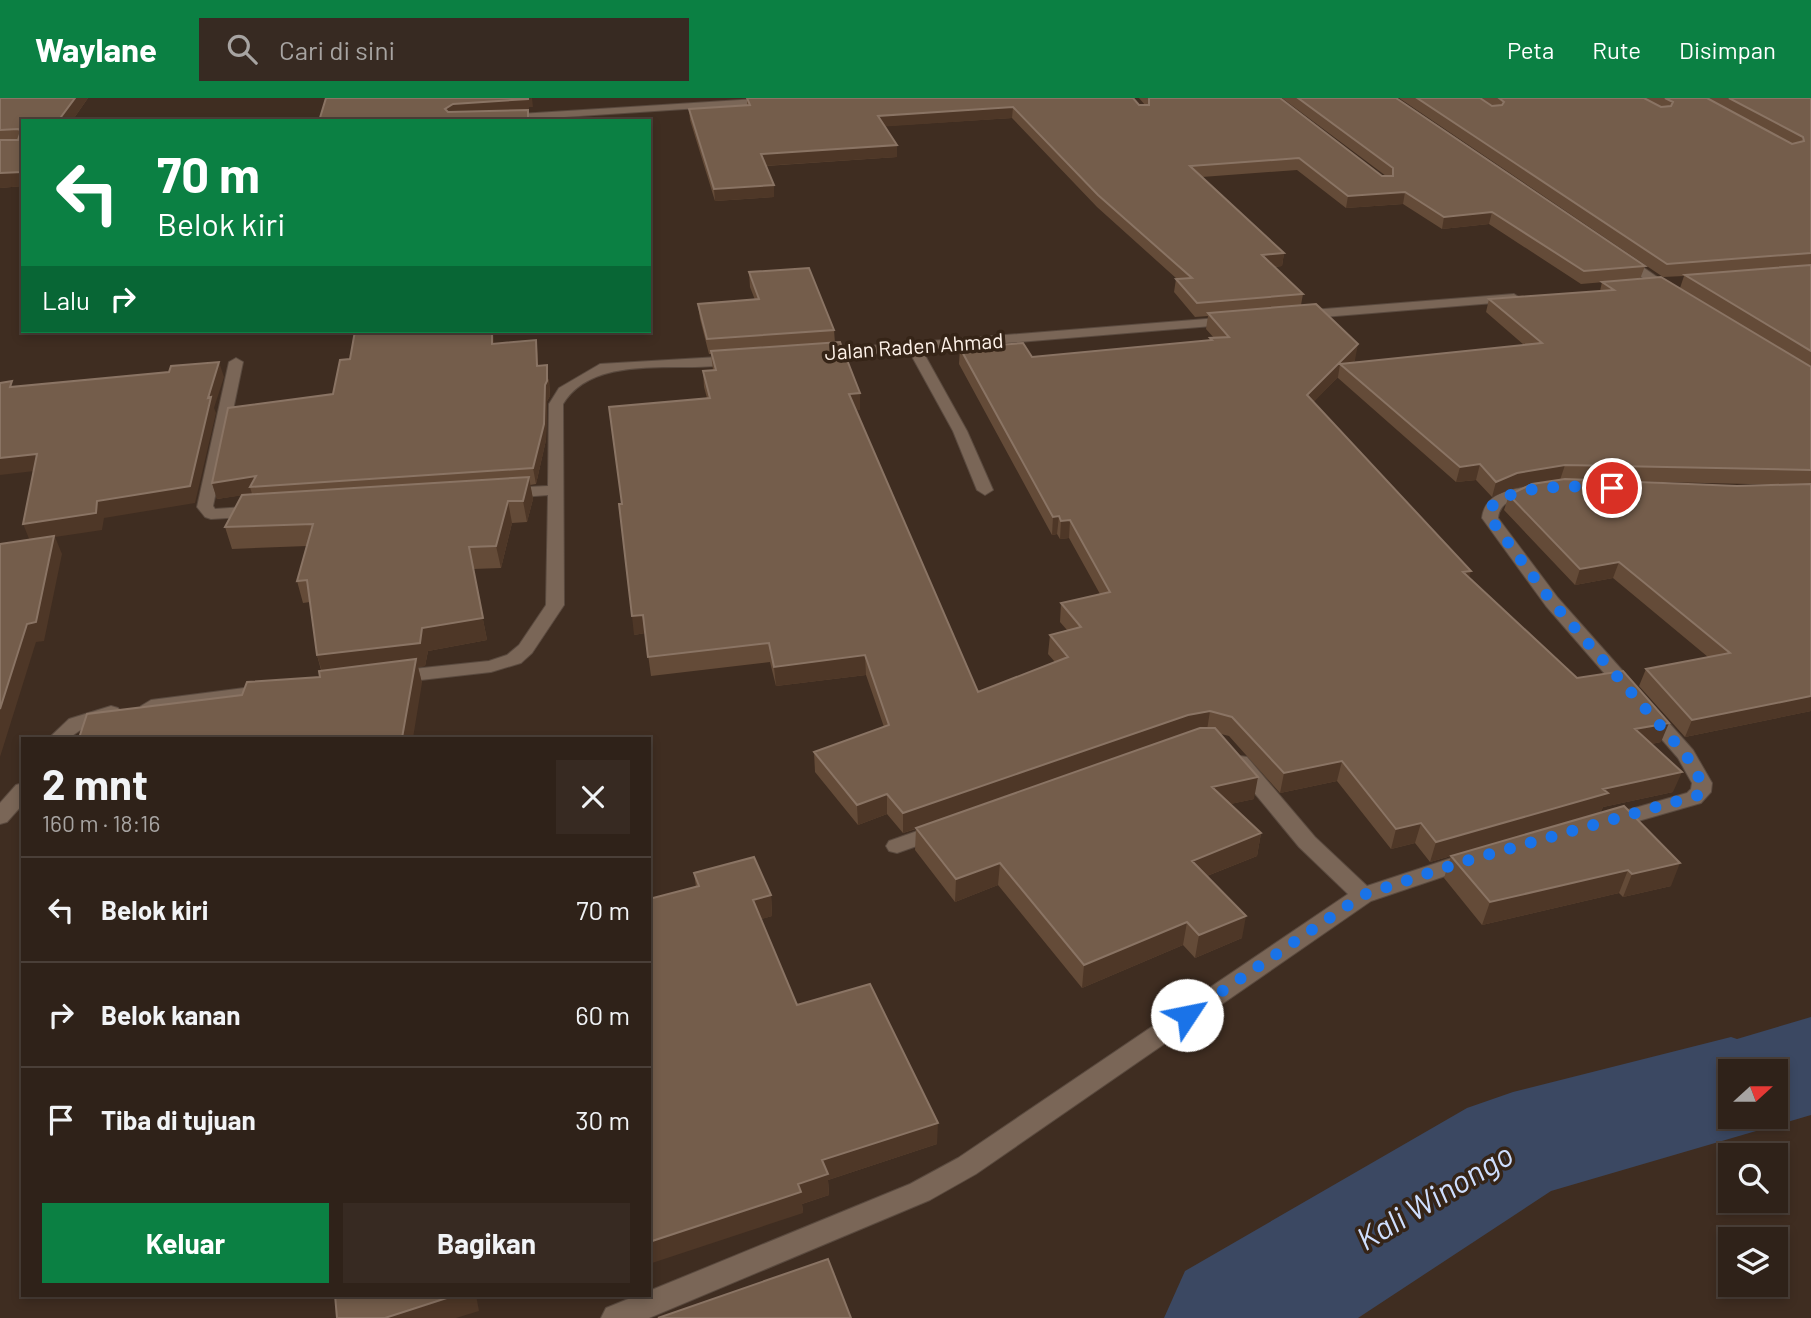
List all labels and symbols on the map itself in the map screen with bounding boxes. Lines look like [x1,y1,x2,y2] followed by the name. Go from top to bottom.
[824,327,1004,364] street label: Jalan Raden Ahmad
[1582,458,1642,518] pin
[1150,978,1224,1052] position arrow
[1718,1059,1788,1129] north arrow
[1349,1134,1519,1257] water label: Kali Winongo

